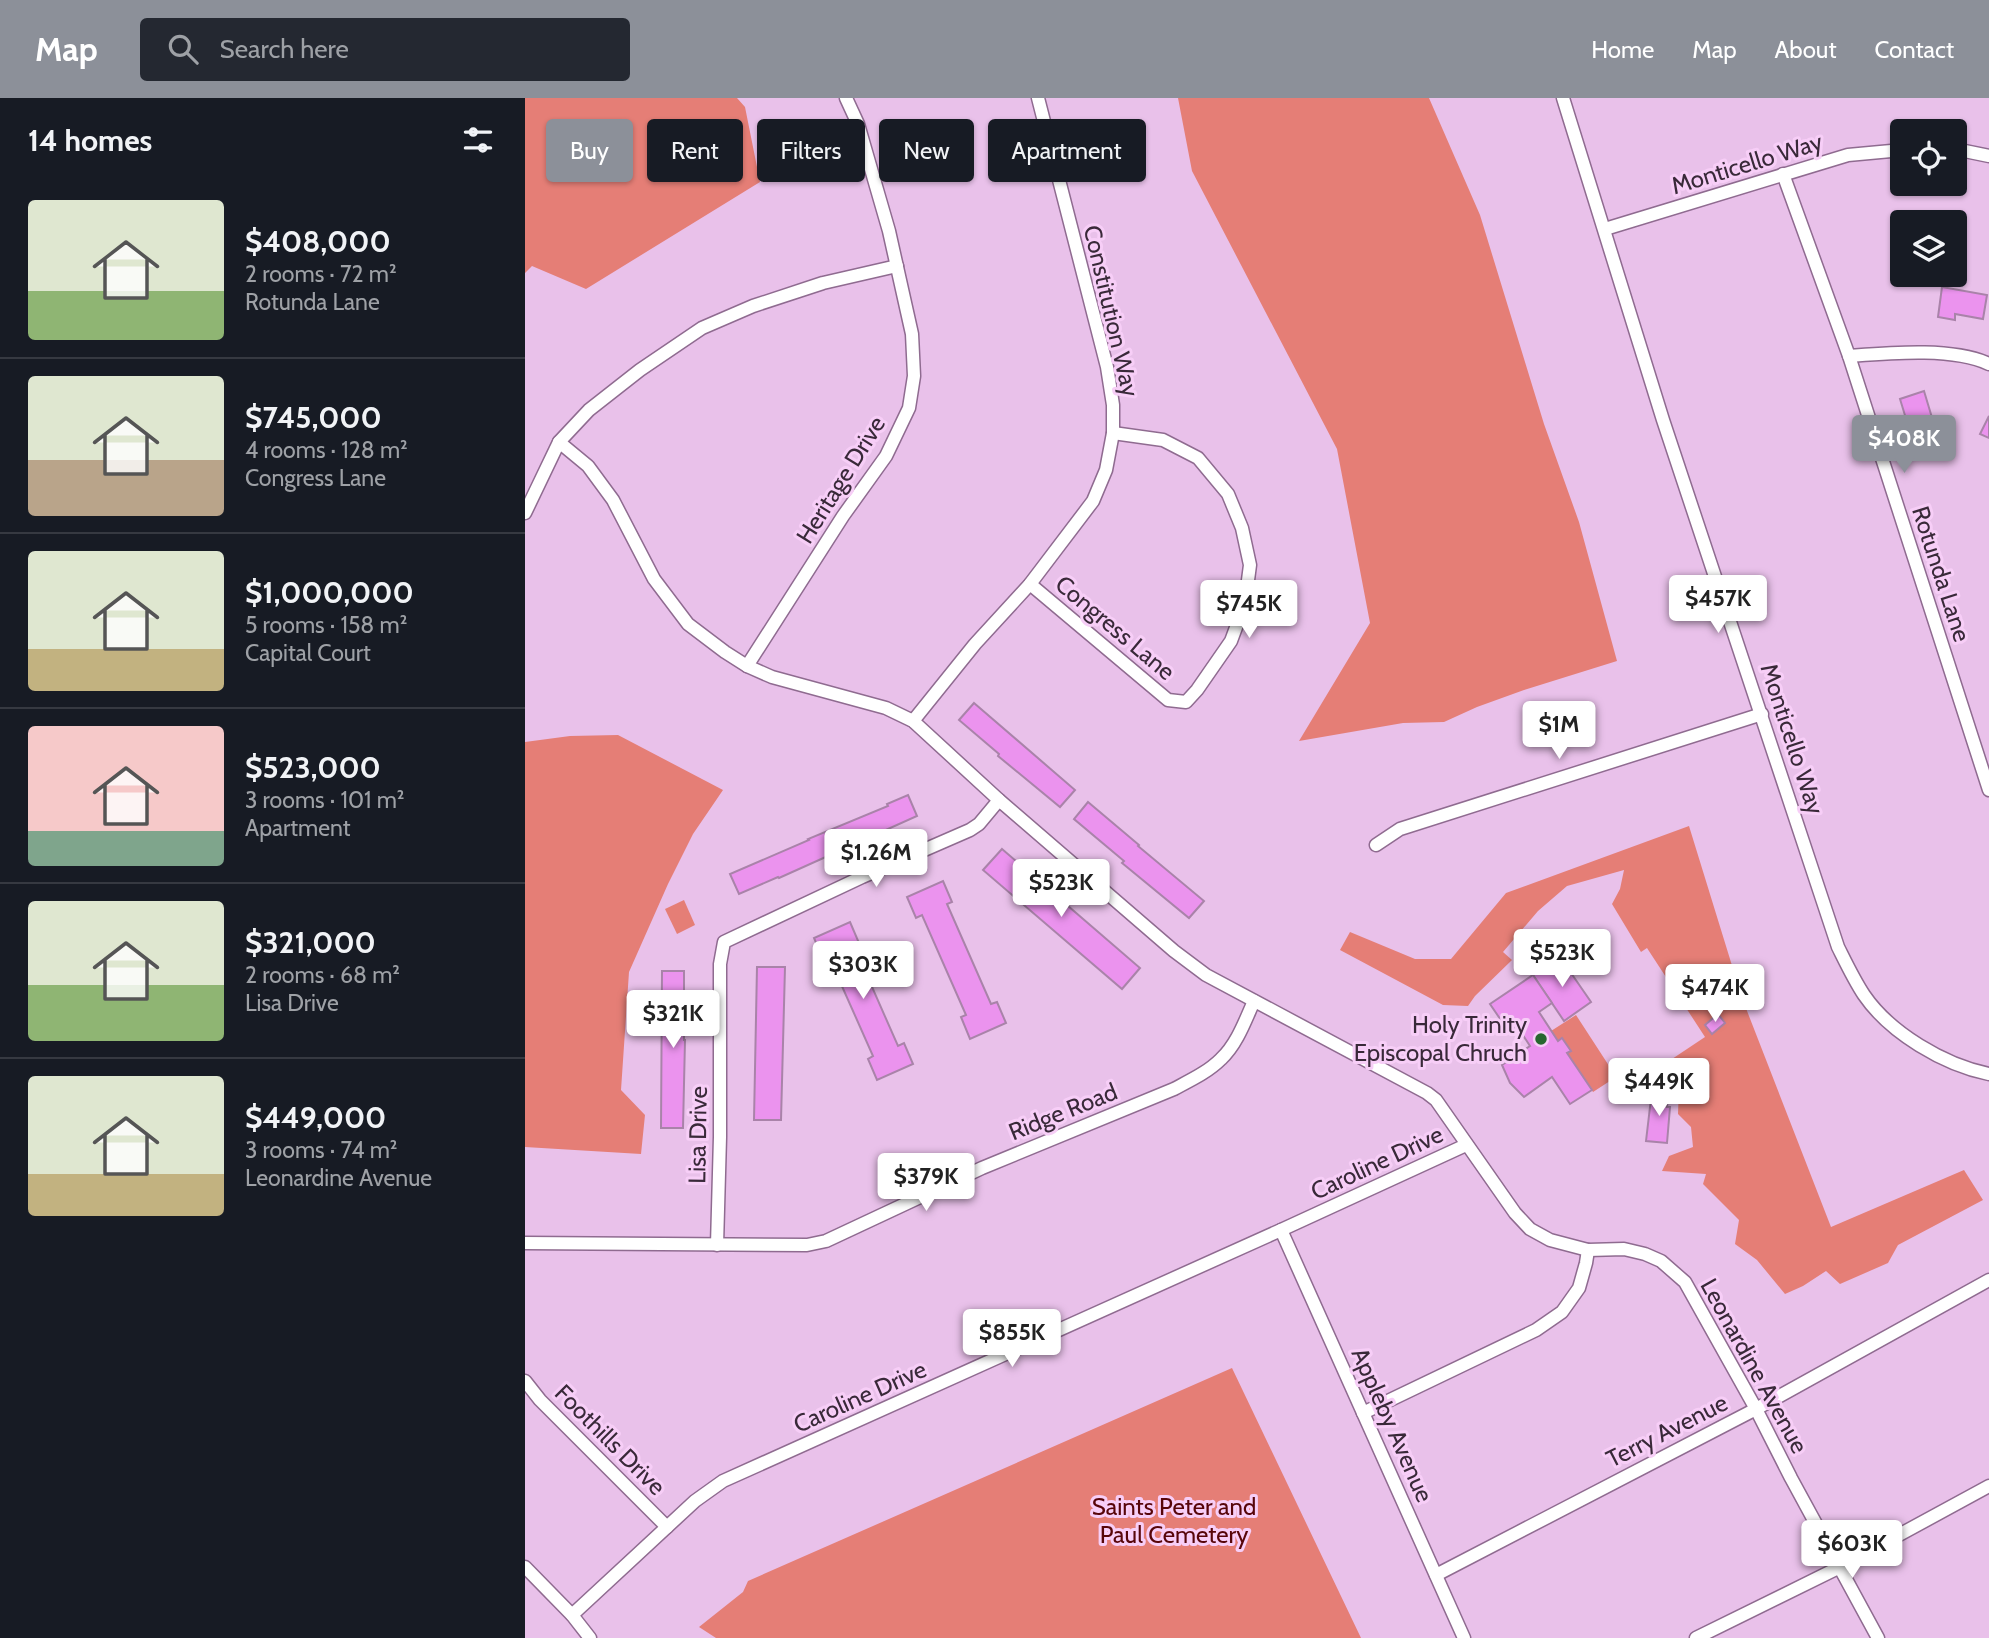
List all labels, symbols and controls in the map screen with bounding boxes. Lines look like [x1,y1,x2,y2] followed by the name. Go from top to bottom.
[140,18,630,81] search box
[35,29,98,69] text: Map
[164,30,202,68] icon: search
[220,33,349,65] text: Search here
[1591,35,1654,64] text: Home
[1692,35,1737,64] text: Map
[1775,35,1837,64] text: About
[1875,35,1954,64] text: Contact
[546,119,633,182] chip: Buy
[647,119,743,182] chip: Rent
[757,119,865,182] chip: Filters
[879,119,974,182] chip: New
[988,119,1146,182] chip: Apartment
[1890,119,1967,287] map controls
[1890,119,1967,196] button: locate
[459,121,497,159] icon: filters
[28,122,152,159] text: 14 homes
[1668,127,1826,200] street label: Monticello Way
[1890,210,1967,287] button: layers
[1078,222,1145,399] street label: Constitution Way
[245,223,391,260] text: $408,000
[84,228,168,312] icon: home
[245,260,397,288] text: 2 rooms · 72 m²
[245,288,380,316] text: Rotunda Lane
[245,399,382,436] text: $745,000
[84,404,168,488] icon: home
[790,411,891,549] street label: Heritage Drive
[1855,416,1953,475] pin: $408K
[1868,424,1940,452] text: $408K
[245,436,408,464] text: 4 rooms · 128 m²
[245,464,386,492] text: Congress Lane
[1906,502,1977,645] street label: Rotunda Lane
[1050,569,1181,686] street label: Congress Lane
[245,574,414,611] text: $1,000,000
[1669,575,1767,635] pin: $457K
[84,579,168,663] icon: home
[1200,580,1298,640] pin: $745K
[1685,584,1751,612] text: $457K
[1216,589,1282,617] text: $745K
[245,611,407,639] text: 5 rooms · 158 m²
[245,639,371,667] text: Capital Court
[1754,660,1830,818] street label: Monticello Way
[1525,702,1593,761] pin: $1M
[1539,710,1580,738] text: $1M
[245,749,381,786] text: $523,000
[84,754,168,838] icon: home
[245,786,404,814] text: 3 rooms · 101 m²
[245,814,350,842] text: Apartment
[819,830,933,889] pin: $1.26M
[840,838,912,866] text: $1.26M
[1012,860,1110,919] pin: $523K
[1029,868,1093,896] text: $523K
[245,924,376,961] text: $321,000
[84,929,168,1013] icon: home
[1513,930,1611,989] pin: $523K
[1530,938,1594,966] text: $523K
[814,942,912,1001] pin: $303K
[829,950,897,978] text: $303K
[245,961,400,989] text: 2 rooms · 68 m²
[1666,964,1764,1024] pin: $474K
[1681,973,1749,1001] text: $474K
[245,989,339,1017] text: Lisa Drive
[624,990,722,1050] pin: $321K
[643,999,703,1027] text: $321K
[1354,1010,1527,1067] place label: Holy Trinity Episcopal Chruch
[1533,1031,1549,1047] marker: Holy Trinity Episcopal Chruch
[1610,1058,1708,1118] pin: $449K
[1624,1067,1694,1095] text: $449K
[1004,1077,1121,1146] street label: Ridge Road
[682,1086,713,1184] street label: Lisa Drive
[245,1099,386,1136] text: $449,000
[84,1104,168,1188] icon: home
[1306,1119,1447,1206] street label: Caroline Drive
[245,1136,397,1164] text: 3 rooms · 74 m²
[877,1154,975,1213] pin: $379K
[894,1162,958,1190] text: $379K
[245,1164,432,1192] text: Leonardine Avenue
[1694,1273,1814,1458] street label: Leonardine Avenue
[963,1310,1061,1369] pin: $855K
[979,1318,1045,1346] text: $855K
[1345,1343,1439,1507] street label: Appleby Avenue
[789,1354,931,1439] street label: Caroline Drive
[549,1378,672,1501] street label: Foothills Drive
[1601,1388,1732,1473] street label: Terry Avenue
[1092,1492,1256,1549] park label: Saints Peter and Paul Cemetery
[1803,1520,1901,1580] pin: $603K
[1817,1529,1887,1557] text: $603K

